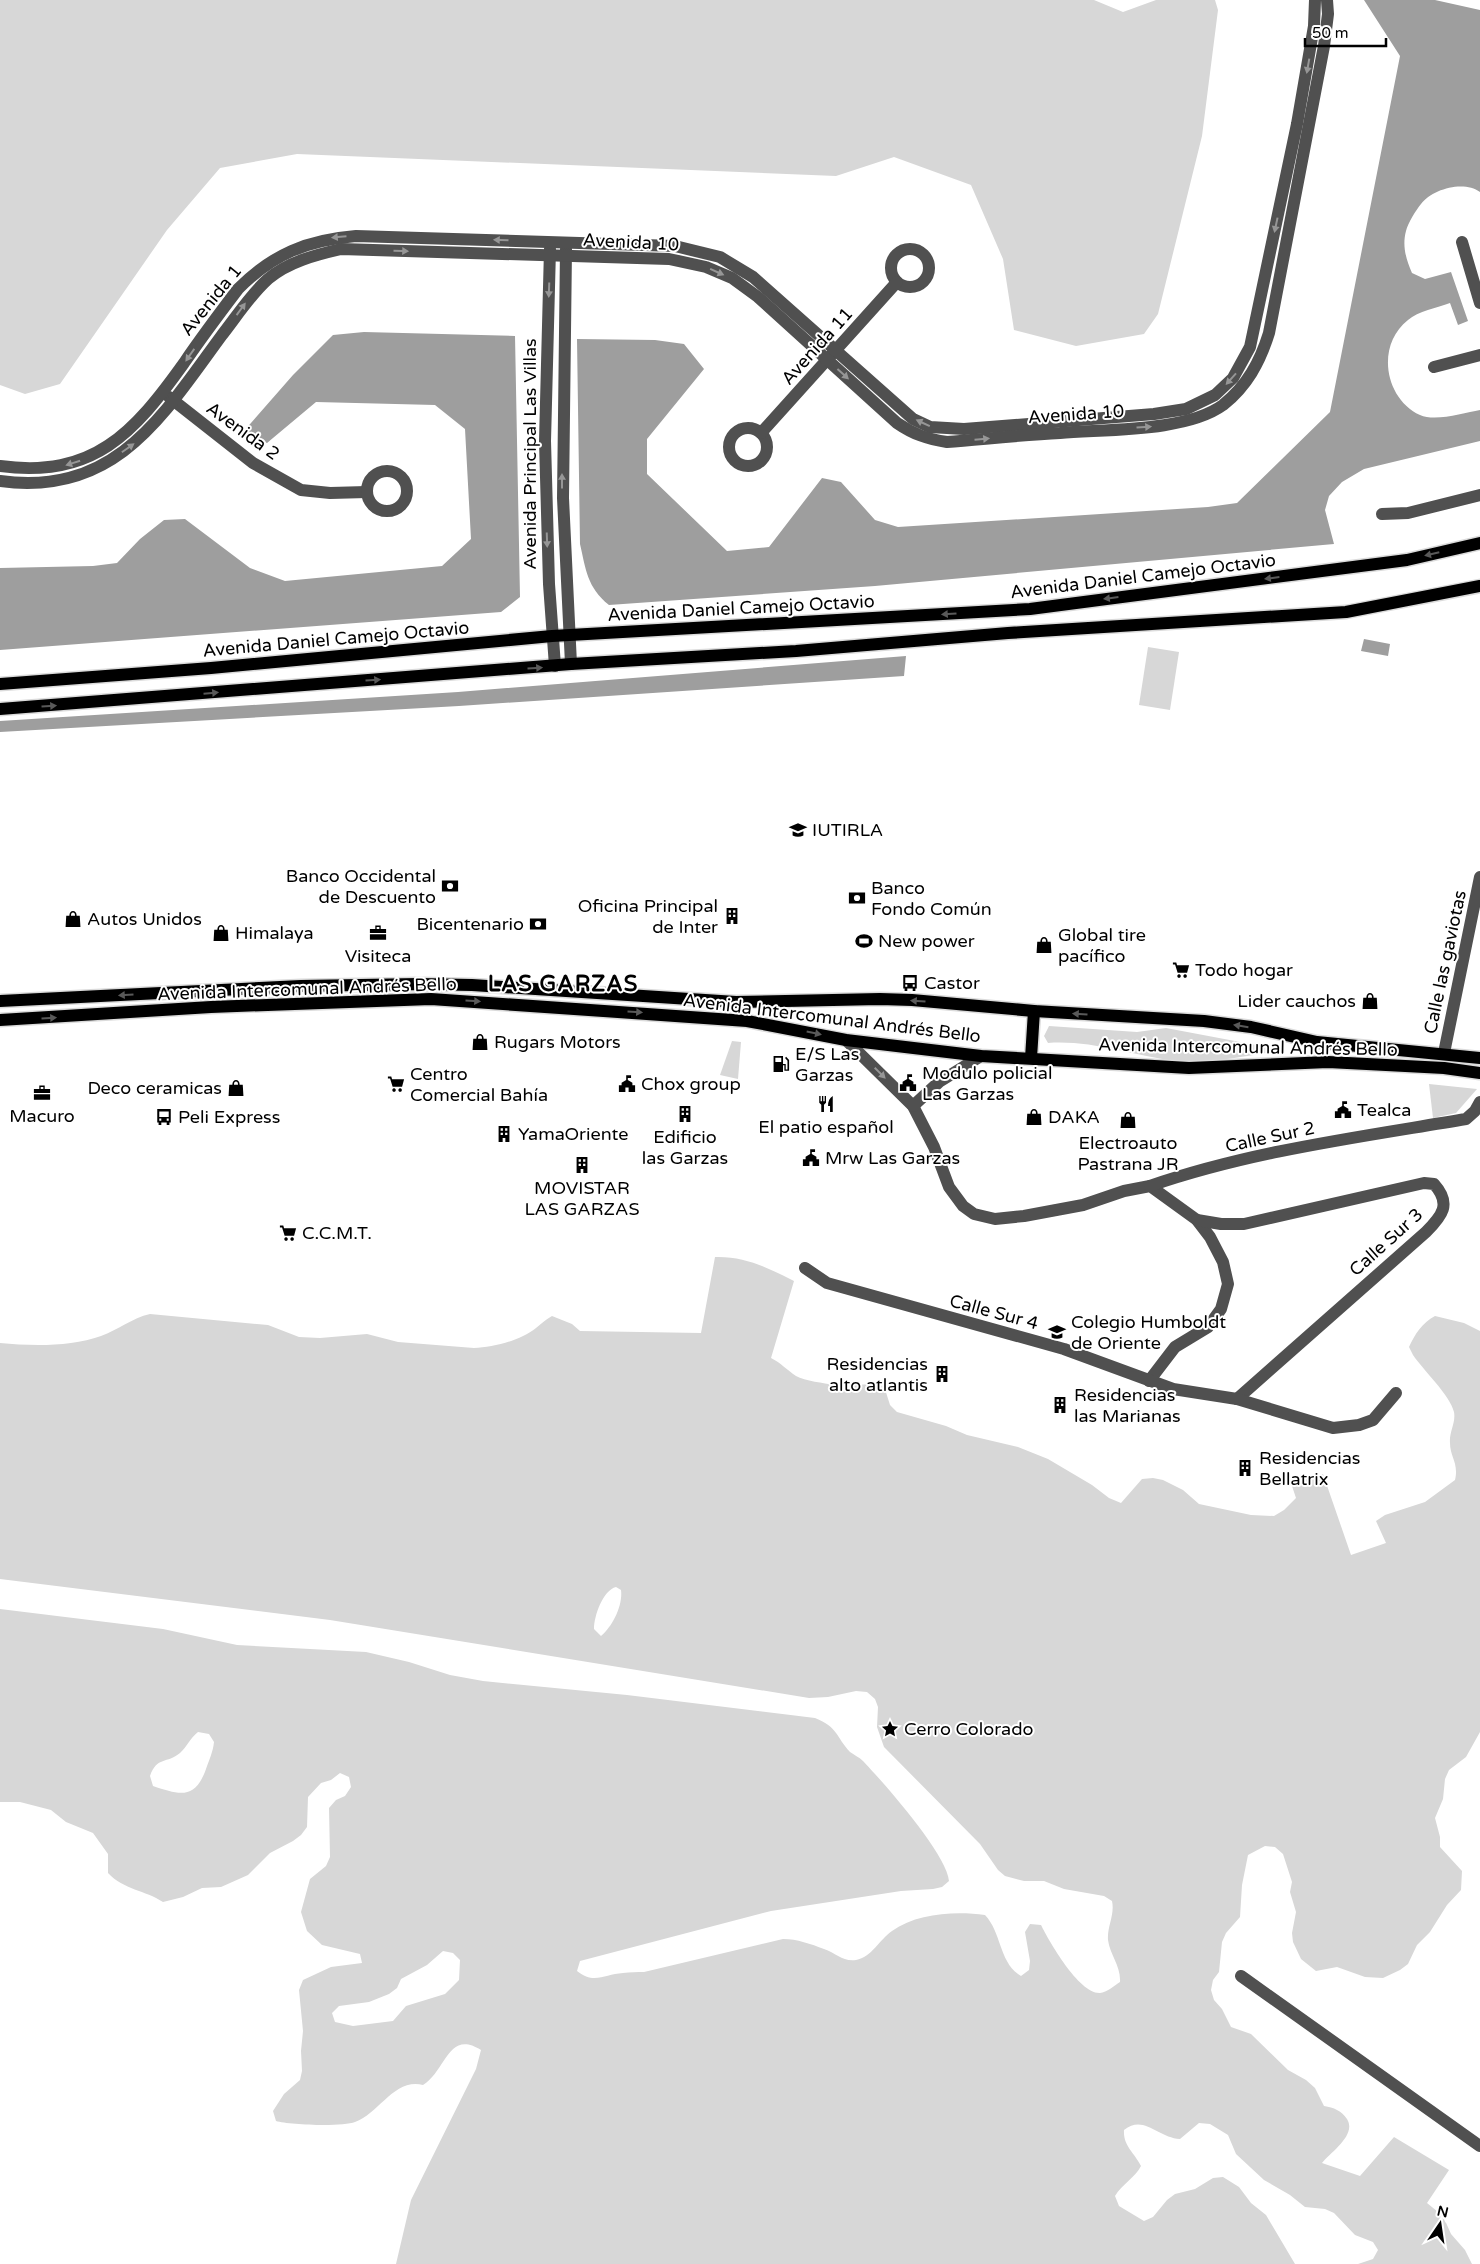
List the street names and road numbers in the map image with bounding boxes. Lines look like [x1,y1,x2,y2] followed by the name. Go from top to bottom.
[582,228,680,256] street label: Avenida 10
[176,260,246,340] street label: Avenida 1
[777,303,857,389] street label: Avenida 11
[519,338,541,570] street label: Avenida Principal Las Villas
[202,397,284,465] street label: Avenida 2
[1027,400,1125,428] street label: Avenida 10
[1009,549,1277,603] street label: Avenida Daniel Camejo Octavio
[607,590,875,626] street label: Avenida Daniel Camejo Octavio
[202,616,470,662] street label: Avenida Daniel Camejo Octavio
[1419,888,1471,1036] street label: Calle las gaviotas
[157,973,457,1005] street label: Avenida Intercomunal Andrés Bello
[682,989,982,1047] street label: Avenida Intercomunal Andrés Bello
[1098,1033,1398,1061] street label: Avenida Intercomunal Andrés Bello
[1223,1117,1317,1157] street label: Calle Sur 2
[1345,1203,1427,1281] street label: Calle Sur 3
[947,1290,1041,1334] street label: Calle Sur 4

